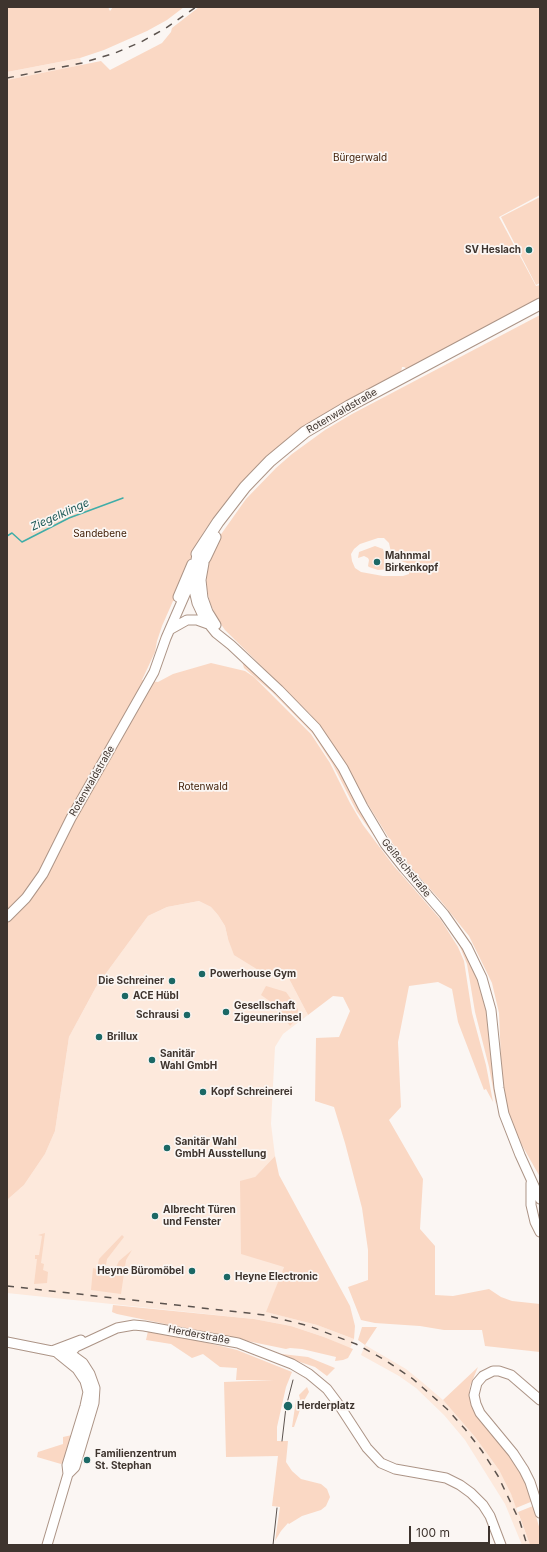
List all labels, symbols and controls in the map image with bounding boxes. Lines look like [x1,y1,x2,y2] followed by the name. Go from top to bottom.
[333,152,387,164] park label: Bürgerwald
[465,244,521,256] place label: SV Heslach
[524,245,534,255] marker: SV Heslach
[305,386,379,436] street label: Rotenwaldstraße
[29,496,91,534] water label: Ziegelklinge
[73,528,127,540] park label: Sandebene
[385,550,438,574] place label: Mahnmal Birkenkopf
[372,557,382,567] marker: Mahnmal Birkenkopf
[67,744,117,818] street label: Rotenwaldstraße
[178,781,228,793] park label: Rotenwald
[379,836,433,900] street label: Geißeichstraße
[210,968,296,980] place label: Powerhouse Gym
[197,969,207,979] marker: Powerhouse Gym
[98,975,164,987] place label: Die Schreiner
[167,976,177,986] marker: Die Schreiner
[133,990,179,1002] place label: ACE Hübl
[120,991,130,1001] marker: ACE Hübl
[234,1000,301,1024] place label: Gesellschaft Zigeunerinsel
[221,1007,231,1017] marker: Gesellschaft Zigeunerinsel
[136,1009,179,1021] place label: Schrausi
[182,1010,192,1020] marker: Schrausi
[107,1031,138,1043] place label: Brillux
[94,1032,104,1042] marker: Brillux
[160,1048,217,1072] place label: Sanitär Wahl GmbH
[147,1055,157,1065] marker: Sanitär Wahl GmbH
[211,1086,292,1098] place label: Kopf Schreinerei
[198,1087,208,1097] marker: Kopf Schreinerei
[175,1136,266,1160] place label: Sanitär Wahl GmbH Ausstellung
[162,1143,172,1153] marker: Sanitär Wahl GmbH Ausstellung
[163,1204,236,1228] place label: Albrecht Türen und Fenster
[150,1211,160,1221] marker: Albrecht Türen und Fenster
[97,1265,184,1277] place label: Heyne Büromöbel
[187,1266,197,1276] marker: Heyne Büromöbel
[235,1271,318,1283] place label: Heyne Electronic
[222,1272,232,1282] marker: Heyne Electronic
[167,1323,231,1347] street label: Herderstraße
[282,1400,294,1412] marker: Herderplatz
[297,1400,355,1412] place label: Herderplatz
[95,1448,177,1472] place label: Familienzentrum St. Stephan
[82,1455,92,1465] marker: Familienzentrum St. Stephan
[411,1518,492,1544] scale bar
[416,1525,450,1540] text: 100 m

